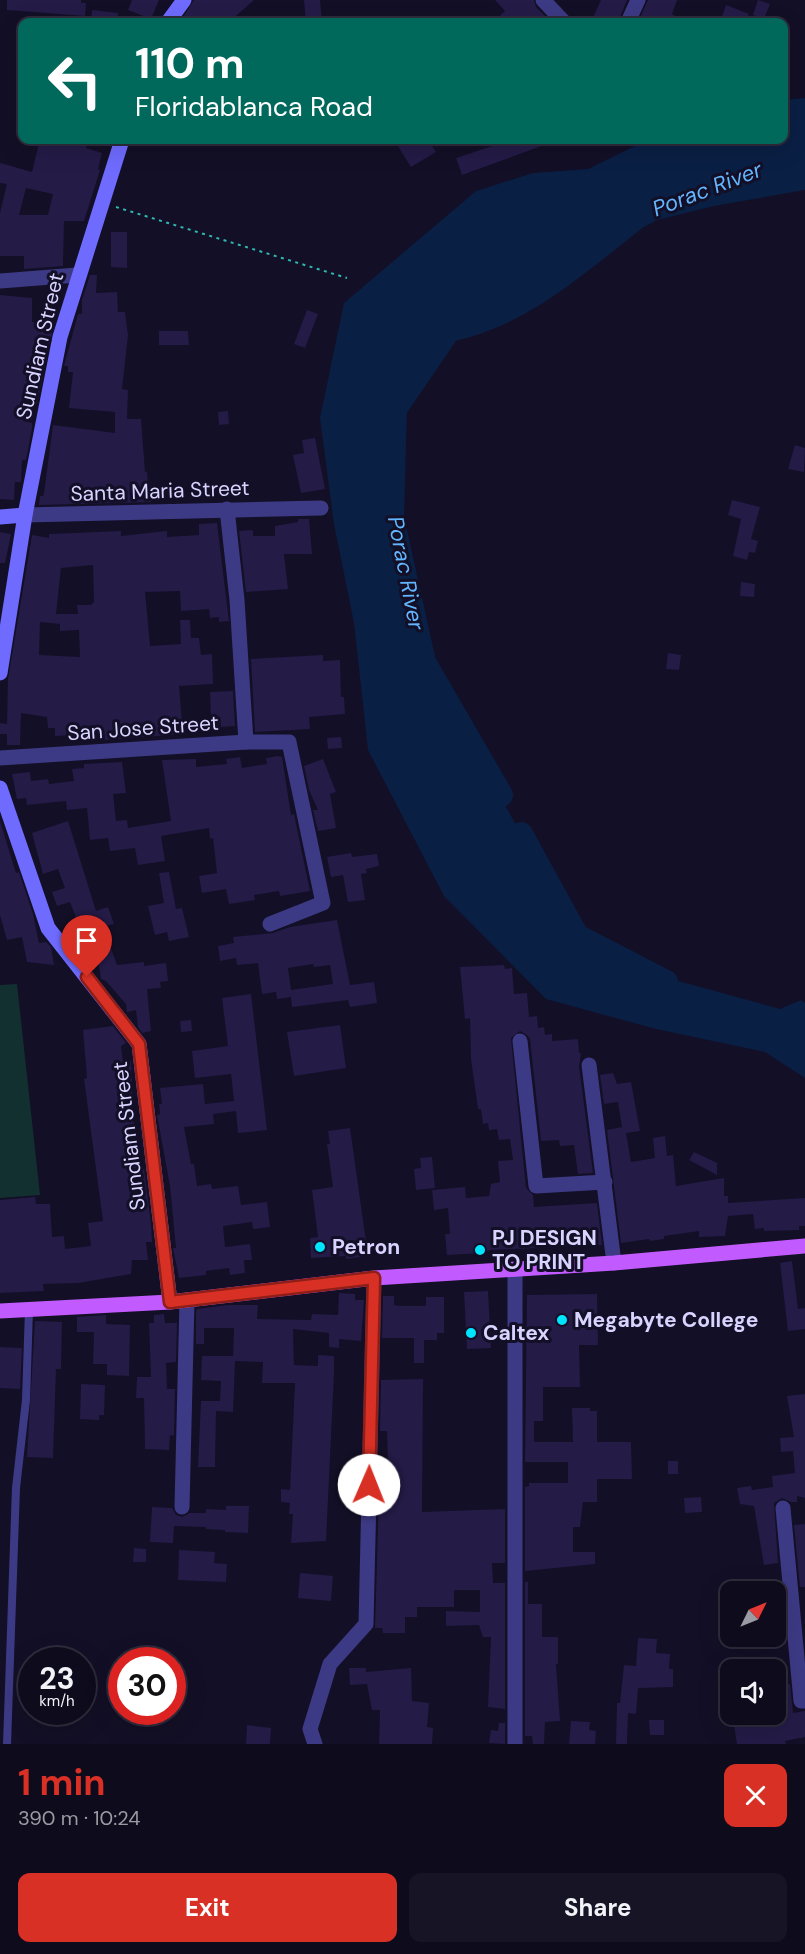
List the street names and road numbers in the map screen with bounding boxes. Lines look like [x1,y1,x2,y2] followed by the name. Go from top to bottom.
[10,270,70,422] street label: Sundiam Street
[70,474,250,508] street label: Santa Maria Street
[66,709,220,747] street label: San Jose Street
[106,1060,152,1212] street label: Sundiam Street

